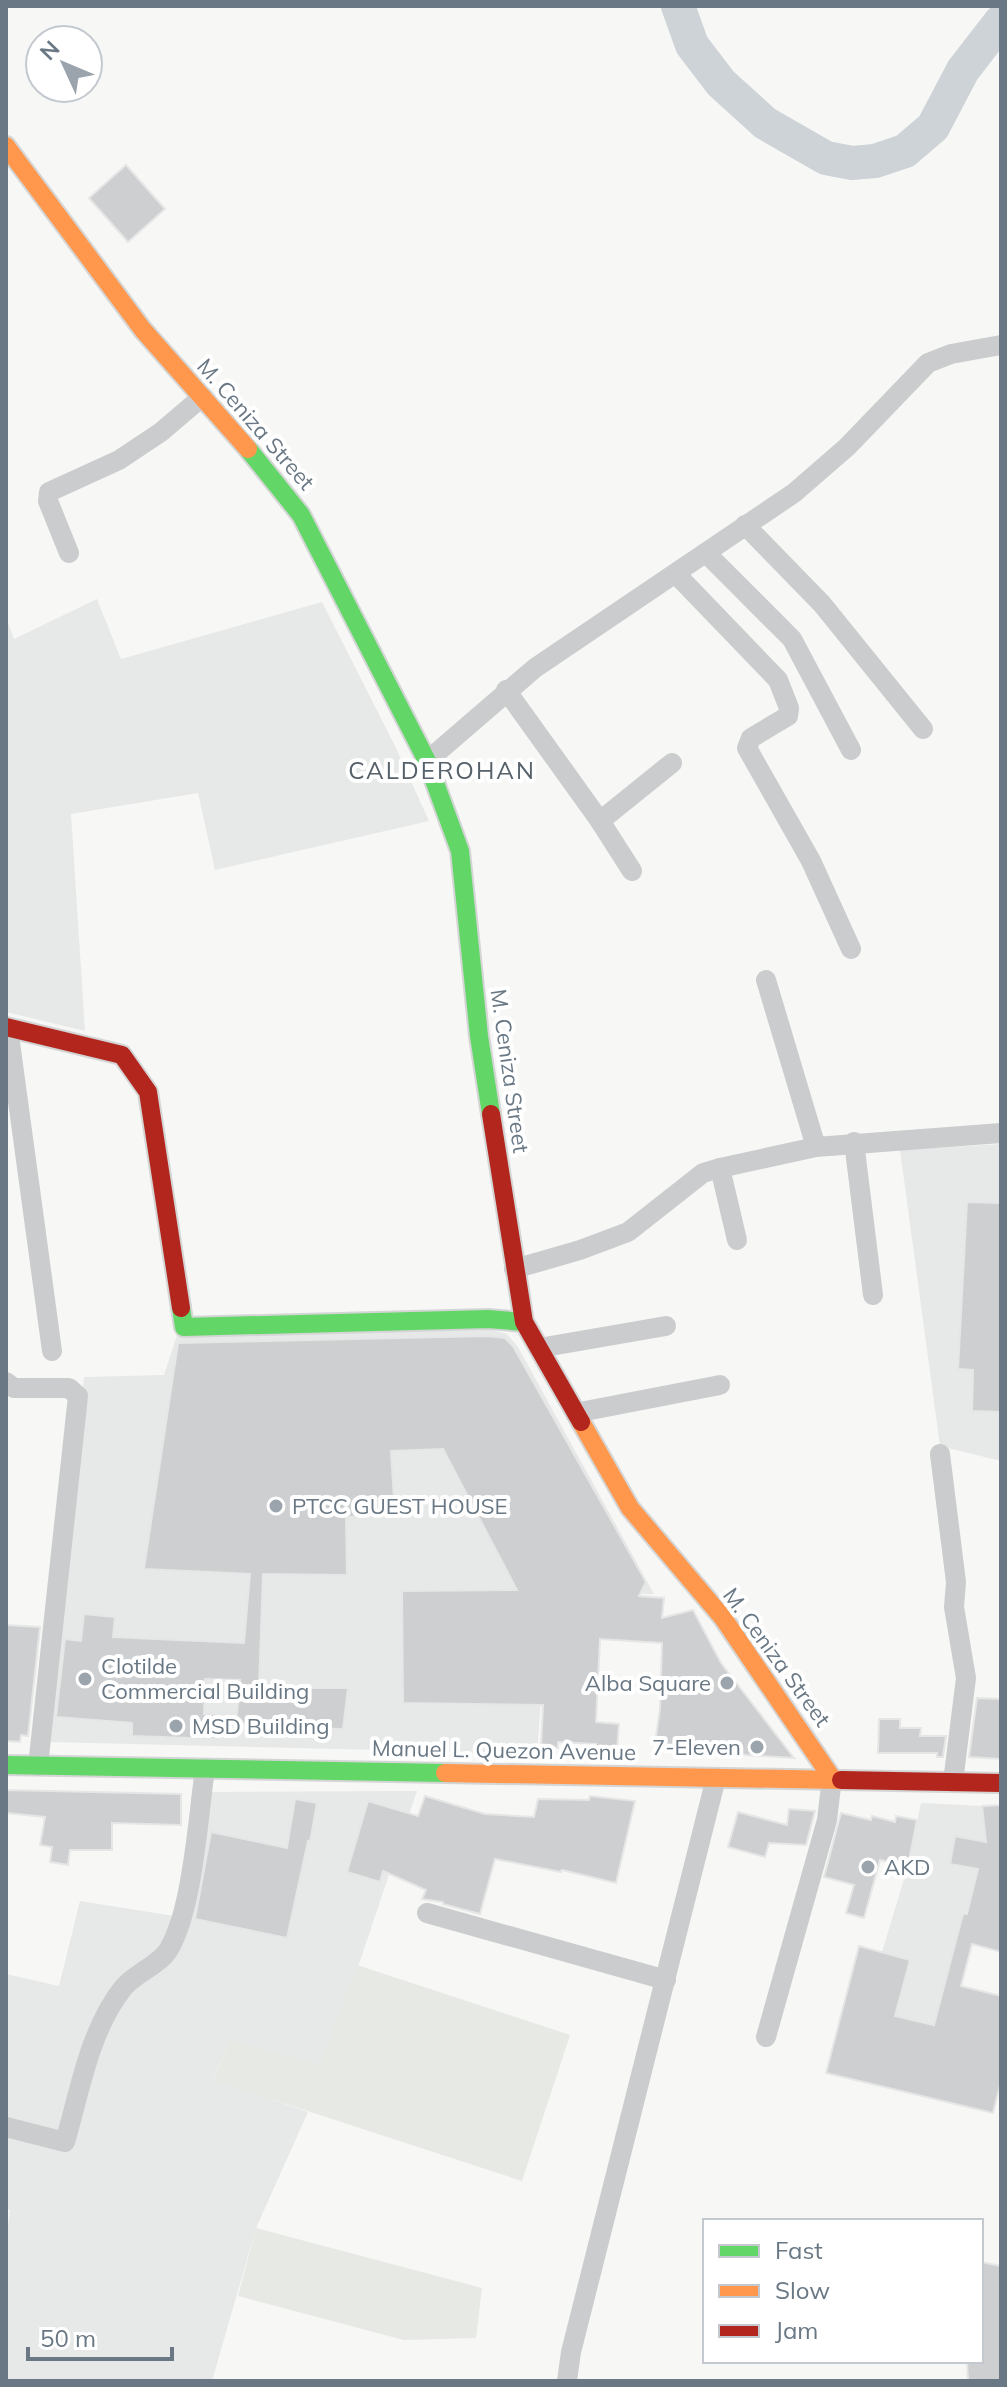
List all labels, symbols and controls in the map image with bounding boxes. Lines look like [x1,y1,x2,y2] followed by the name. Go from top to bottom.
[24,24,104,104] north arrow
[34,34,65,66] text: N
[191,353,321,496] street label: M. Ceniza Street
[348,755,536,785] district label: CALDEROHAN
[485,987,535,1155] street label: M. Ceniza Street
[292,1492,507,1520] place label: PTCC GUEST HOUSE
[267,1497,285,1515] marker: PTCC GUEST HOUSE
[717,1582,837,1732] street label: M. Ceniza Street
[101,1652,309,1705] place label: Clotilde Commercial Building
[585,1669,711,1697] place label: Alba Square
[76,1670,94,1688] marker: Clotilde Commercial Building
[718,1674,736,1692] marker: Alba Square
[192,1712,329,1740] place label: MSD Building
[167,1717,185,1735] marker: MSD Building
[652,1733,741,1761] place label: 7-Eleven
[372,1734,636,1766] street label: Manuel L. Quezon Avenue
[748,1738,766,1756] marker: 7-Eleven
[884,1853,931,1881] place label: AKD
[859,1858,877,1876] marker: AKD
[703,2219,983,2363] legend
[775,2235,823,2265] text: Fast
[775,2275,830,2305] text: Slow
[28,2311,172,2361] scale bar
[775,2315,818,2345] text: Jam
[40,2323,96,2353] text: 50 m

